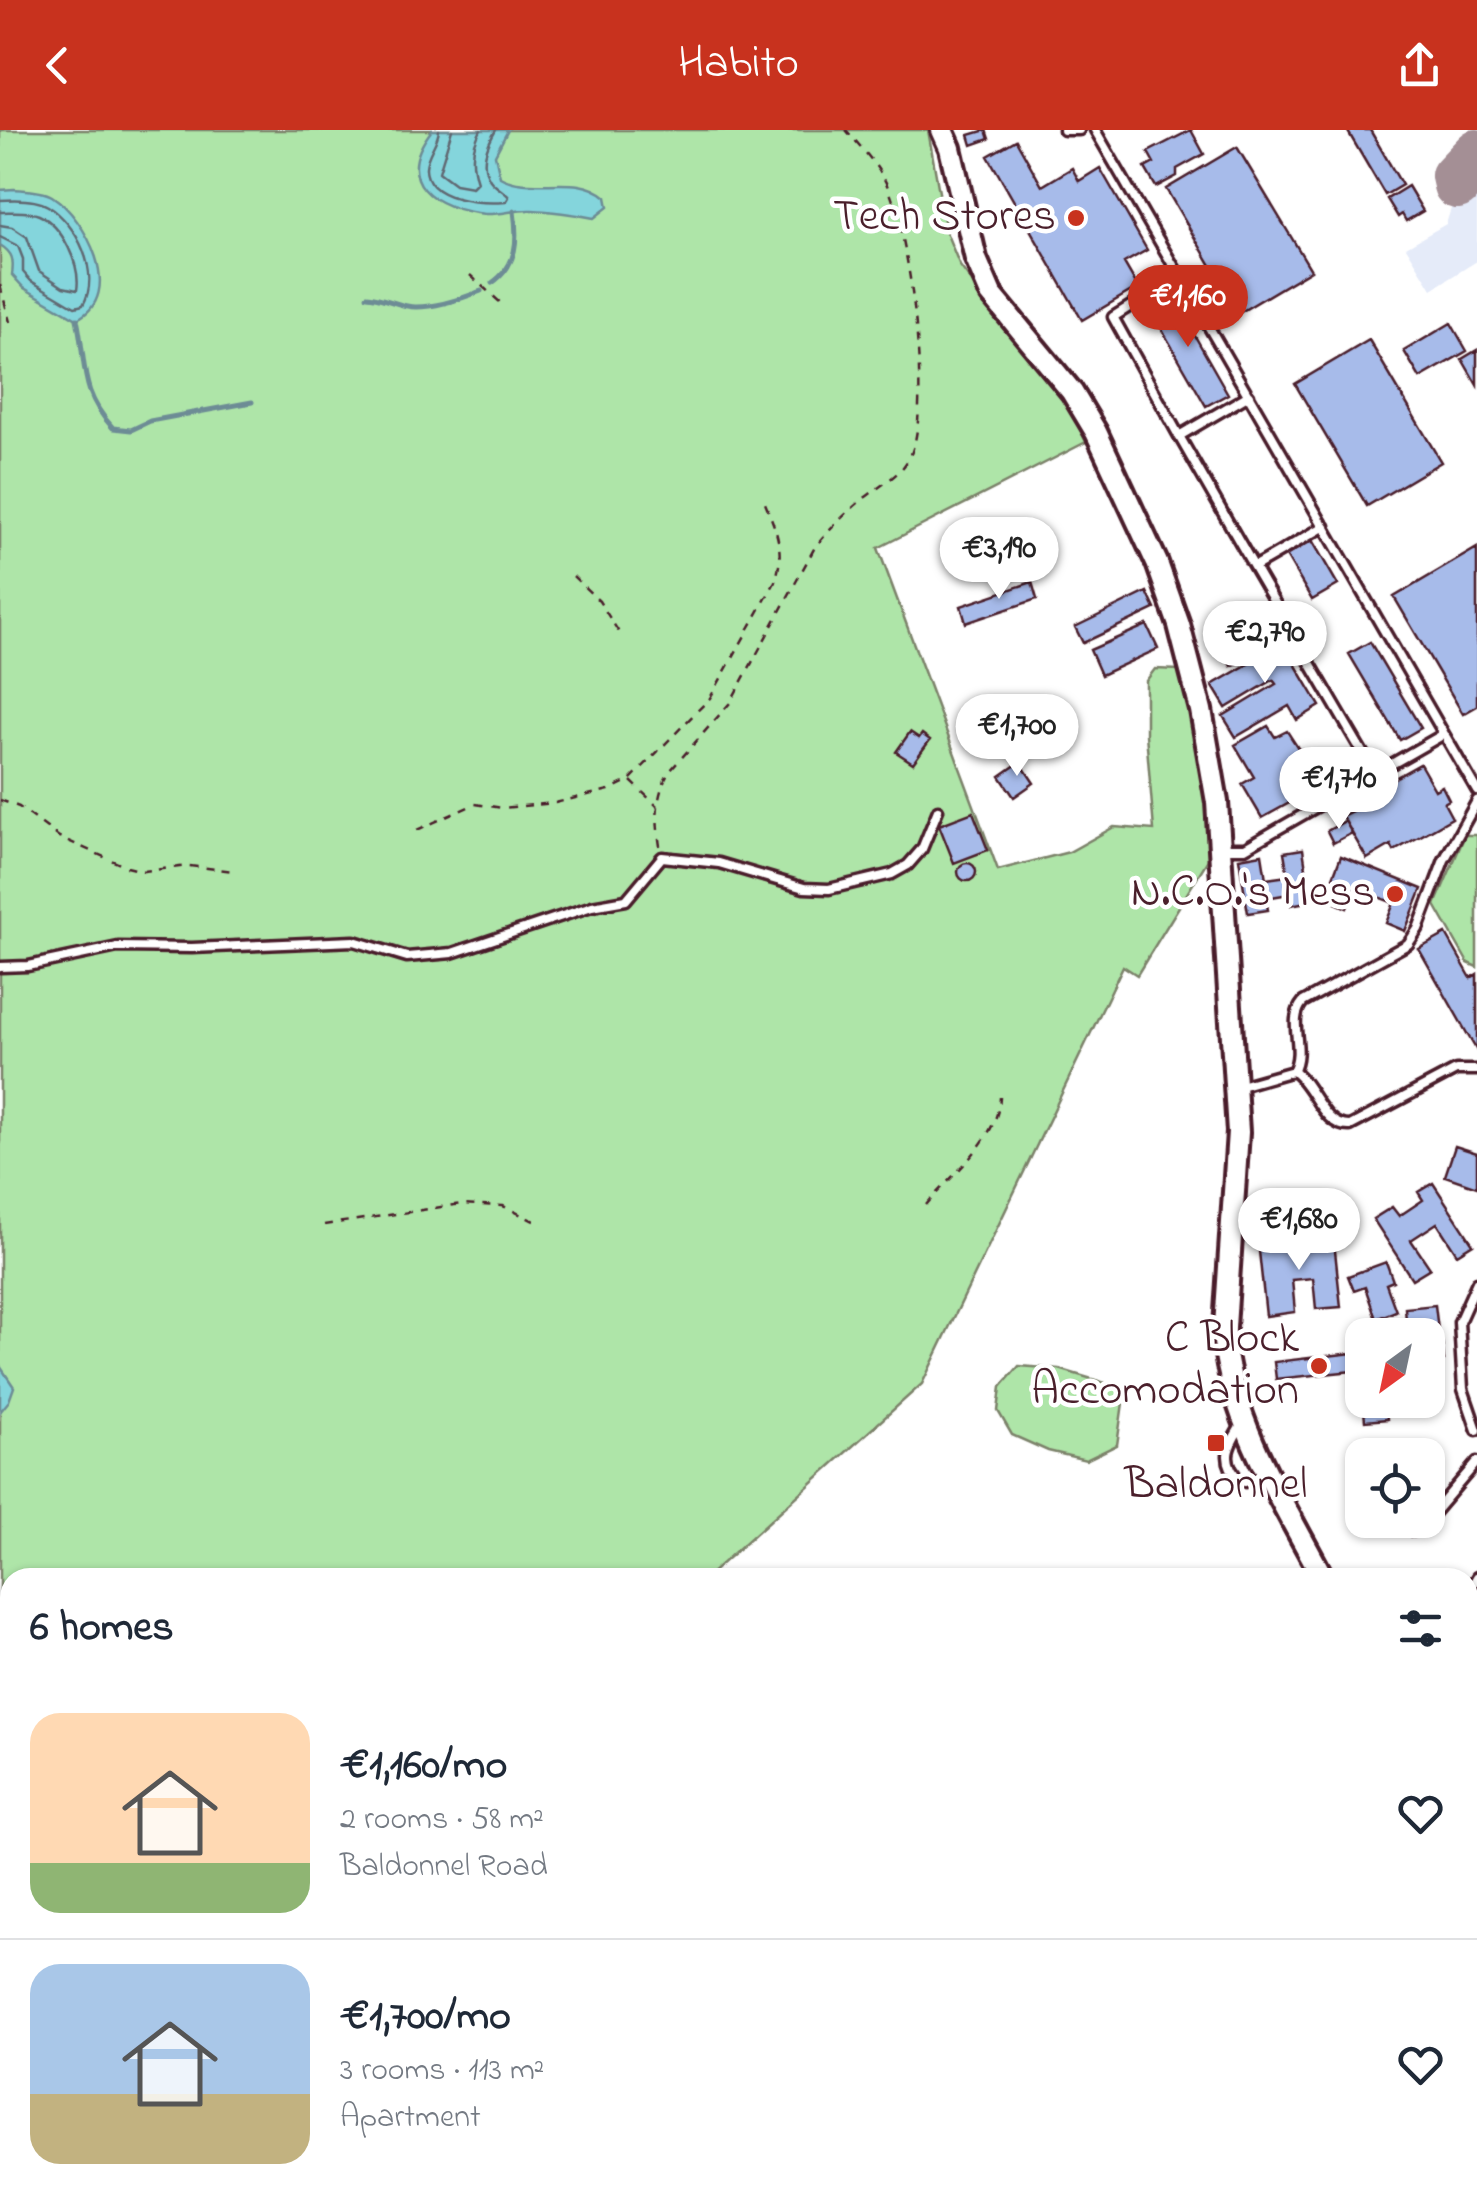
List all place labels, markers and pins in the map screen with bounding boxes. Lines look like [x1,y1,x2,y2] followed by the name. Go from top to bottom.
[833,185,1056,251] place label: Tech Stores
[1065,207,1087,229] marker: Tech Stores
[1107,265,1269,350] pin: €1,160
[918,517,1080,602] pin: €3,190
[1184,601,1346,686] pin: €2,790
[936,694,1098,779] pin: €1,700
[1258,747,1420,832] pin: €1,710
[1131,861,1375,927] place label: N.C.O.'s Mess
[1384,883,1406,905] marker: N.C.O.'s Mess
[1218,1188,1380,1273] pin: €1,680
[1031,1307,1299,1425] place label: C Block Accomodation
[1308,1355,1330,1377] marker: C Block Accomodation
[1205,1432,1227,1454] marker: Baldonnel
[1124,1453,1307,1519] place label: Baldonnel

